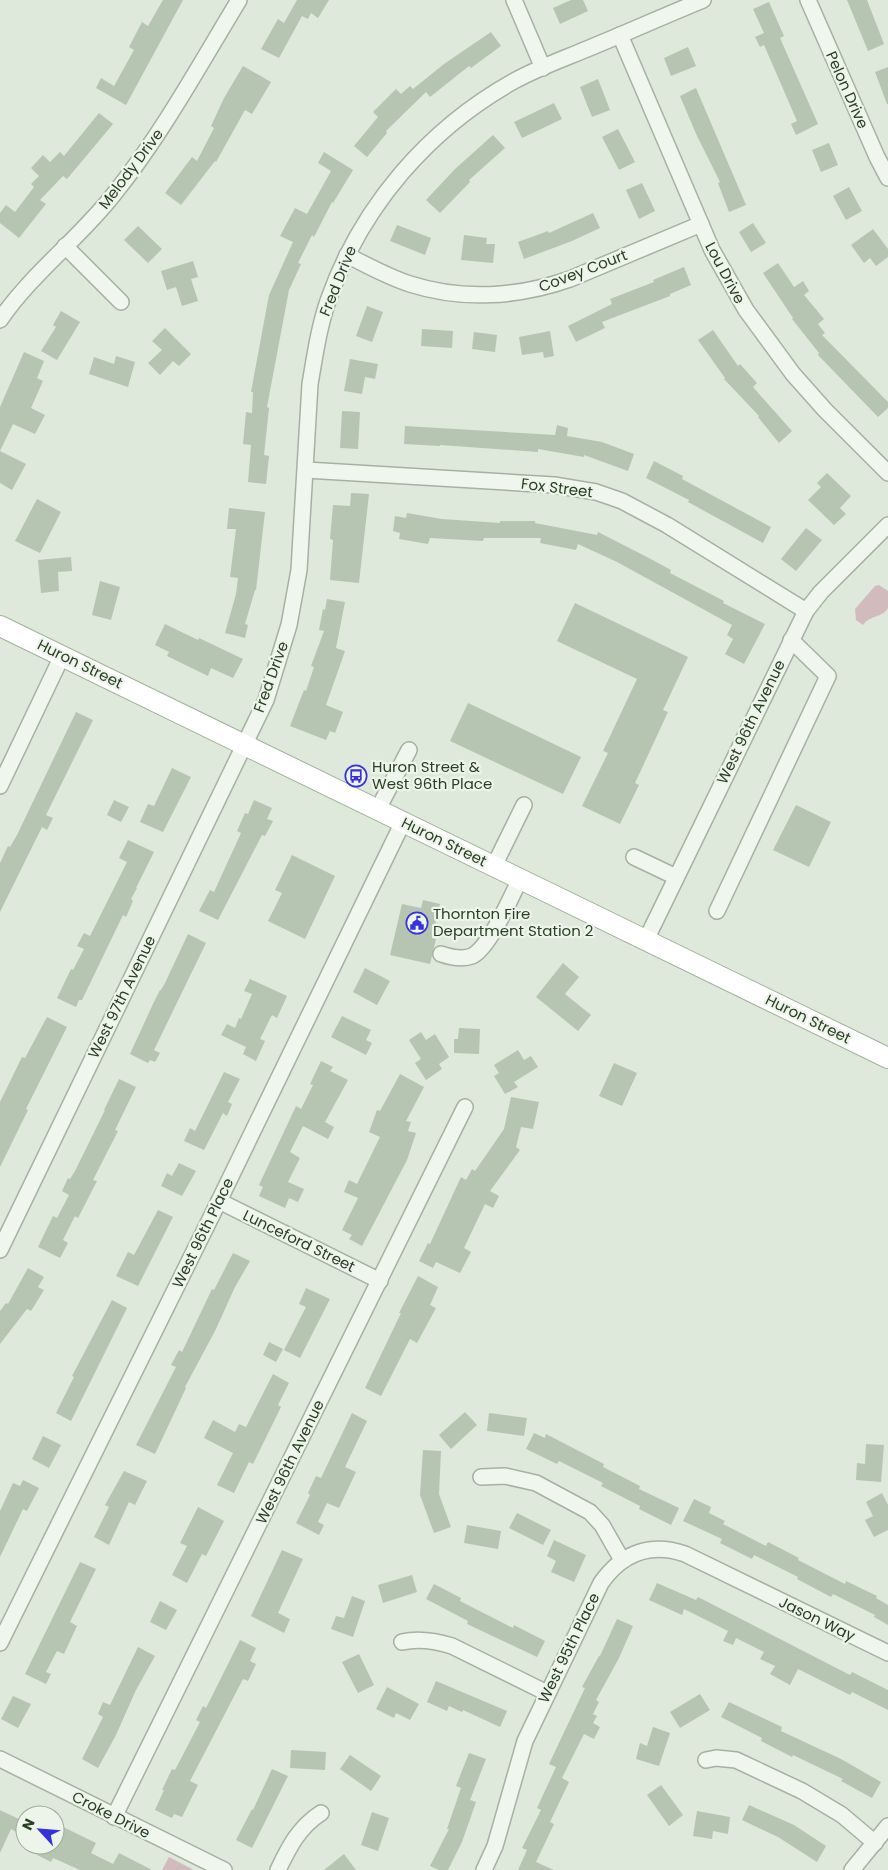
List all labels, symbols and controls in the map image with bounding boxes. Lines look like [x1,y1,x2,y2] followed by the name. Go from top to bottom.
[821,48,874,132] street label: Pelon Drive
[93,124,168,213] street label: Melody Drive
[700,238,751,307] street label: Lou Drive
[314,242,361,319] street label: Fred Drive
[536,244,630,297] street label: Covey Court
[520,473,594,502] street label: Fox Street
[34,634,126,693] street label: Huron Street
[248,638,293,715] street label: Fred Drive
[711,656,790,787] street label: West 96th Avenue
[372,756,492,794] place label: Huron Street & West 96th Place
[344,764,368,788] bus stop icon: Huron Street & West 96th Place
[398,812,490,871] street label: Huron Street
[433,903,593,941] place label: Thornton Fire Department Station 2
[405,911,429,935] public building icon: Thornton Fire Department Station 2
[83,932,160,1062] street label: West 97th Avenue
[762,989,854,1048] street label: Huron Street
[167,1174,238,1291] street label: West 96th Place
[240,1204,359,1277] street label: Lunceford Street
[250,1396,329,1527] street label: West 96th Avenue
[533,1589,604,1706] street label: West 95th Place
[776,1591,859,1646] street label: Jason Way
[68,1786,154,1843] street label: Croke Drive
[15,1805,65,1855] north arrow
[17,1815,40,1833] text: N

